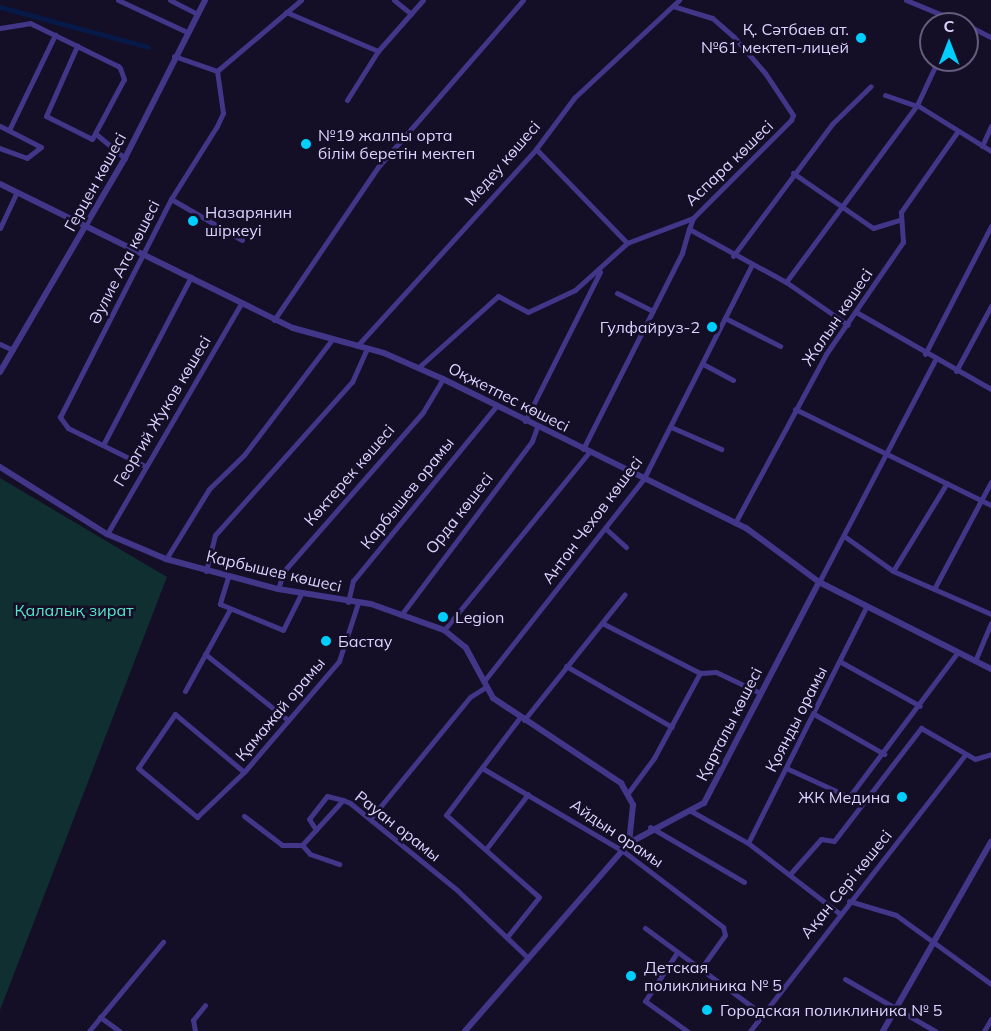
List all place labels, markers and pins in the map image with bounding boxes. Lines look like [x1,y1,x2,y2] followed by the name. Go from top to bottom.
[701,19,849,57] place label: Қ. Сәтбаев ат. №61 мектеп-лицей
[854,31,868,45] marker: Қ. Сәтбаев ат. №61 мектеп-лицей
[318,125,475,163] place label: №19 жалпы орта білім беретін мектеп
[299,137,313,151] marker: №19 жалпы орта білім беретін мектеп
[205,202,292,240] place label: Назарянин шіркеуі
[186,214,200,228] marker: Назарянин шіркеуі
[600,317,700,337] place label: Гулфайруз-2
[705,320,719,334] marker: Гулфайруз-2
[455,607,504,627] place label: Legion
[436,610,450,624] marker: Legion
[338,631,392,651] place label: Бастау
[319,634,333,648] marker: Бастау
[798,787,890,807] place label: ЖК Медина
[895,790,909,804] marker: ЖК Медина
[644,957,782,995] place label: Детская поликлиника № 5
[622,967,640,985] marker: Детская поликлиника № 5
[720,1000,942,1020] place label: Городская поликлиника № 5
[698,1001,716,1019] marker: Городская поликлиника № 5

